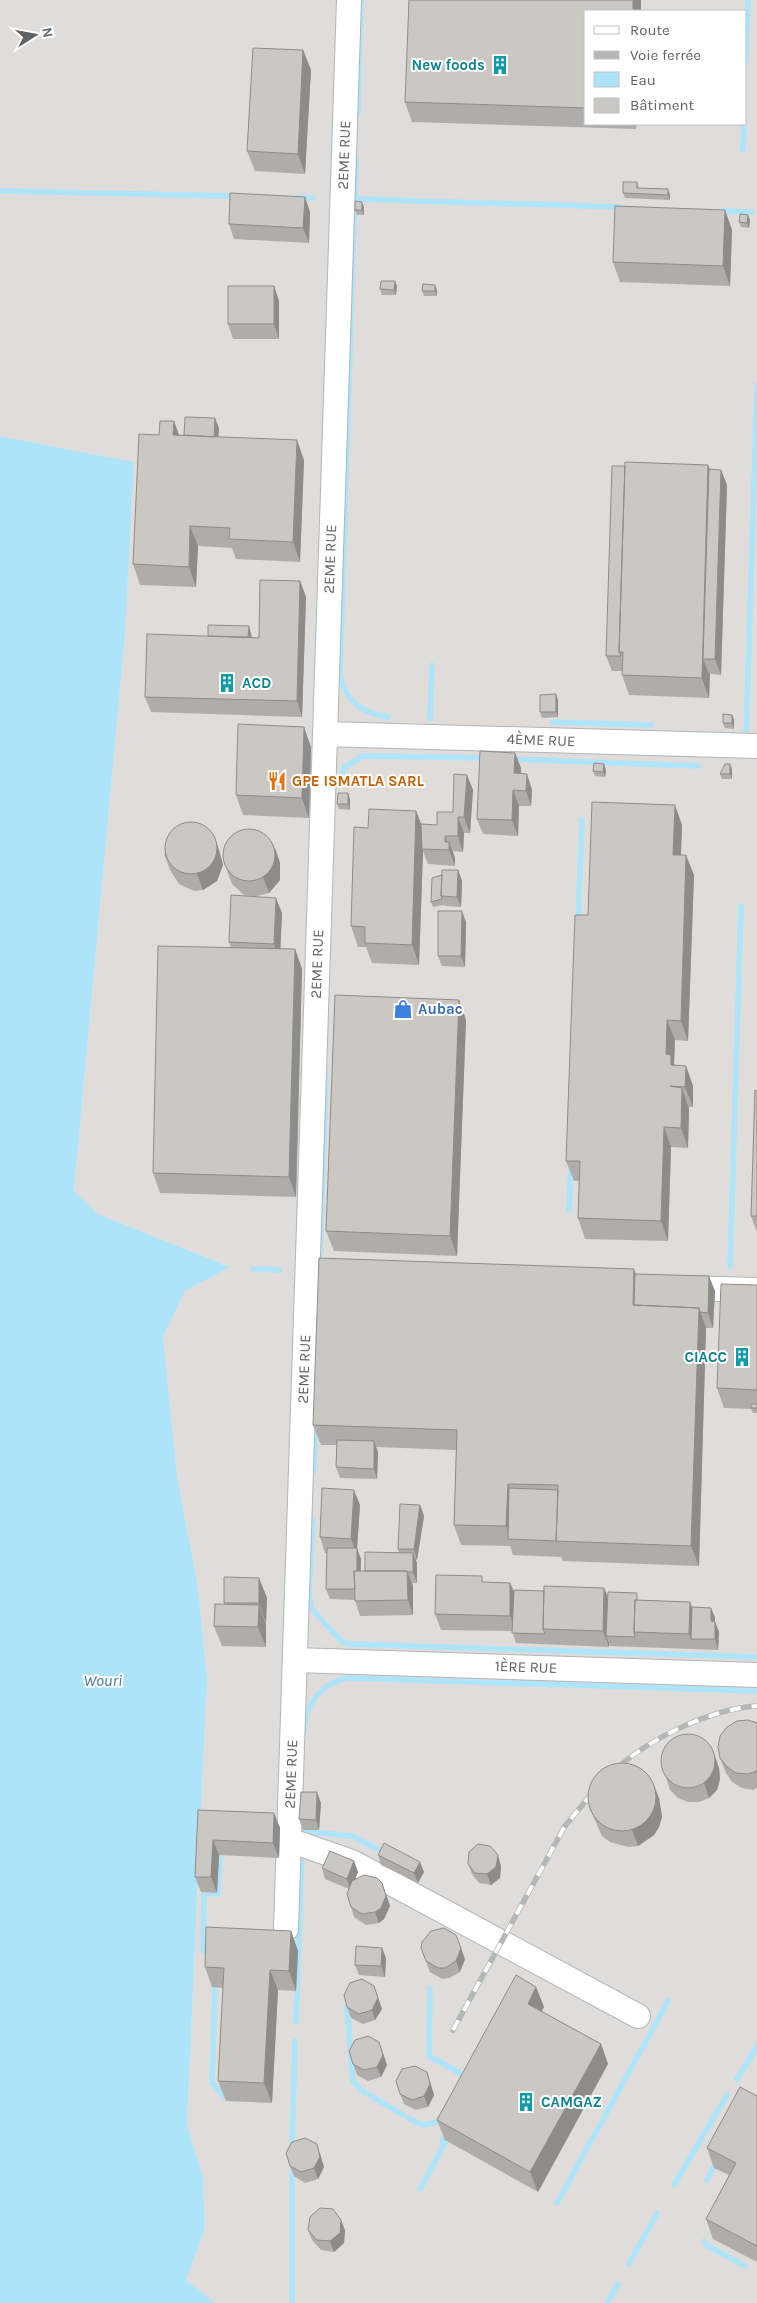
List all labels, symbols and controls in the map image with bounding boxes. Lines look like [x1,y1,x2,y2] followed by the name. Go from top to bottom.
[10,10,60,60] north arrow
[584,10,747,125] legend
[630,21,670,39] text: Route
[38,26,57,39] text: N
[630,46,701,64] text: Voie ferrée
[489,54,511,76] building icon: New foods
[412,56,485,74] place label: New foods
[630,71,656,89] text: Eau
[630,96,694,114] text: Bâtiment
[334,120,354,190] street label: 2EME RUE
[320,524,340,594] street label: 2EME RUE
[216,672,238,694] building icon: ACD
[242,674,271,692] place label: ACD
[506,730,576,750] street label: 4ÈME RUE
[266,770,288,792] restaurant icon: GPE ISMATLA SARL
[292,772,425,790] place label: GPE ISMATLA SARL
[307,929,327,999] street label: 2EME RUE
[392,998,414,1020] shop icon: Aubac
[418,1000,463,1018] place label: Aubac
[294,1334,314,1404] street label: 2EME RUE
[731,1346,753,1368] building icon: CIACC
[685,1348,727,1366] place label: CIACC
[495,1657,557,1677] street label: 1ÈRE RUE
[84,1671,122,1690] water label: Wouri
[281,1739,301,1809] street label: 2EME RUE
[515,2091,537,2113] building icon: CAMGAZ
[541,2093,602,2111] place label: CAMGAZ

